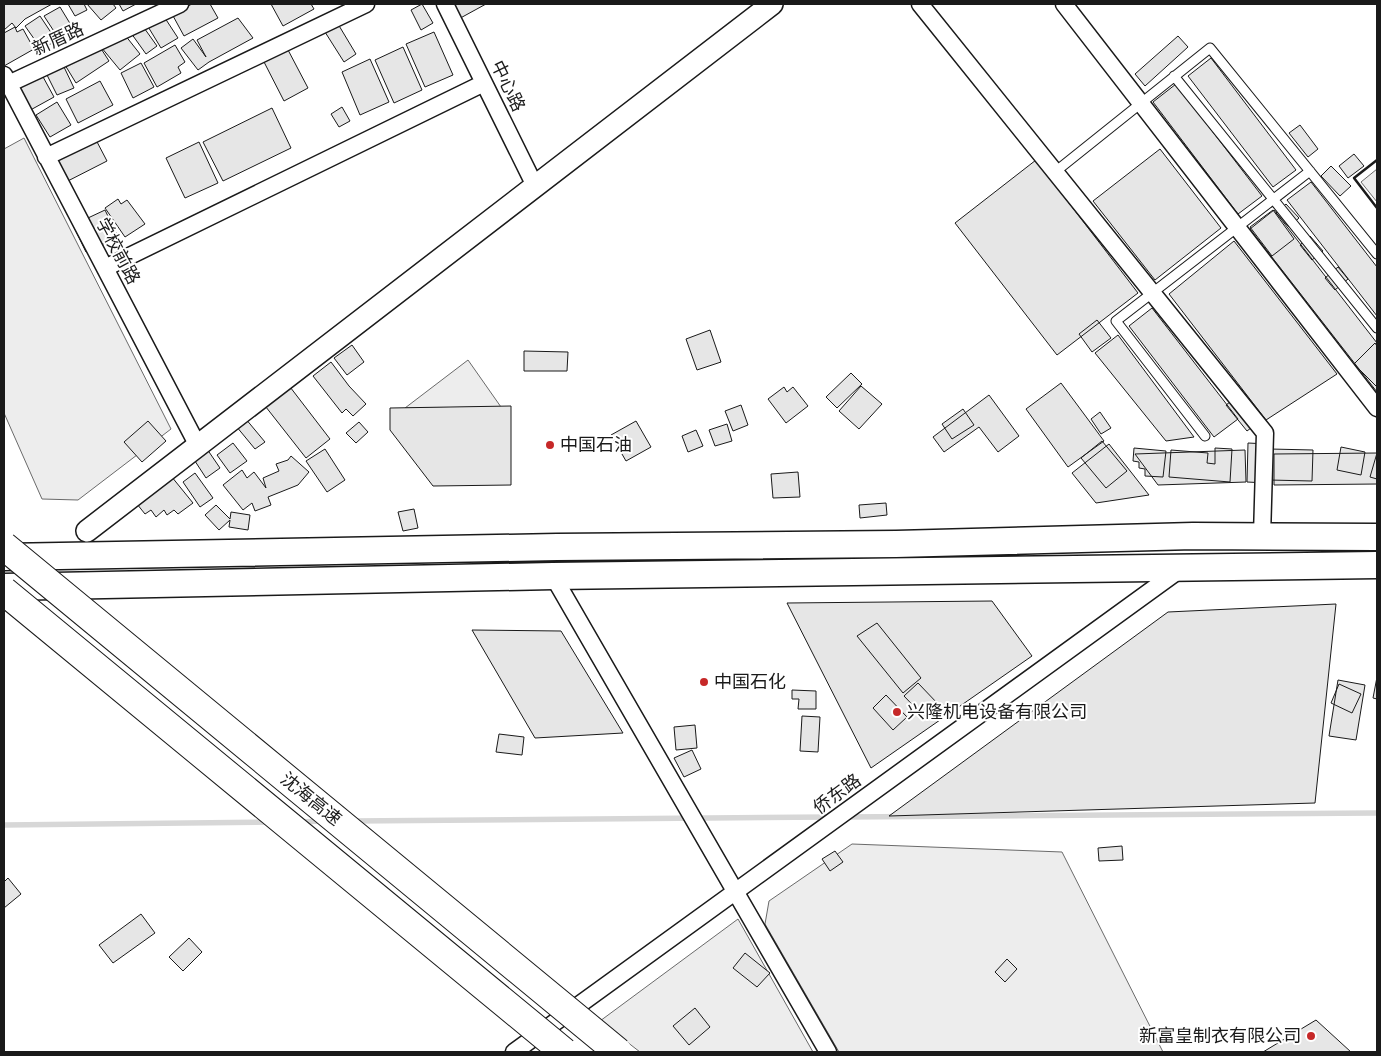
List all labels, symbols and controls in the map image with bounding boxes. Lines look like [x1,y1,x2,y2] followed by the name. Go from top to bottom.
[28,17,88,61] street label: 新厝路
[485,56,531,116] street label: 中心路
[91,214,145,288] street label: 学校前路
[560,433,632,457] place label: 中国石油
[544,439,556,451] marker: 中国石油
[714,670,786,694] place label: 中国石化
[698,676,710,688] marker: 中国石化
[907,700,1087,724] place label: 兴隆机电设备有限公司
[891,706,903,718] marker: 兴隆机电设备有限公司
[275,767,347,831] street label: 沈海高速
[808,768,866,820] street label: 侨东路
[1139,1024,1301,1048] place label: 新富皇制衣有限公司
[1305,1030,1317,1042] marker: 新富皇制衣有限公司

